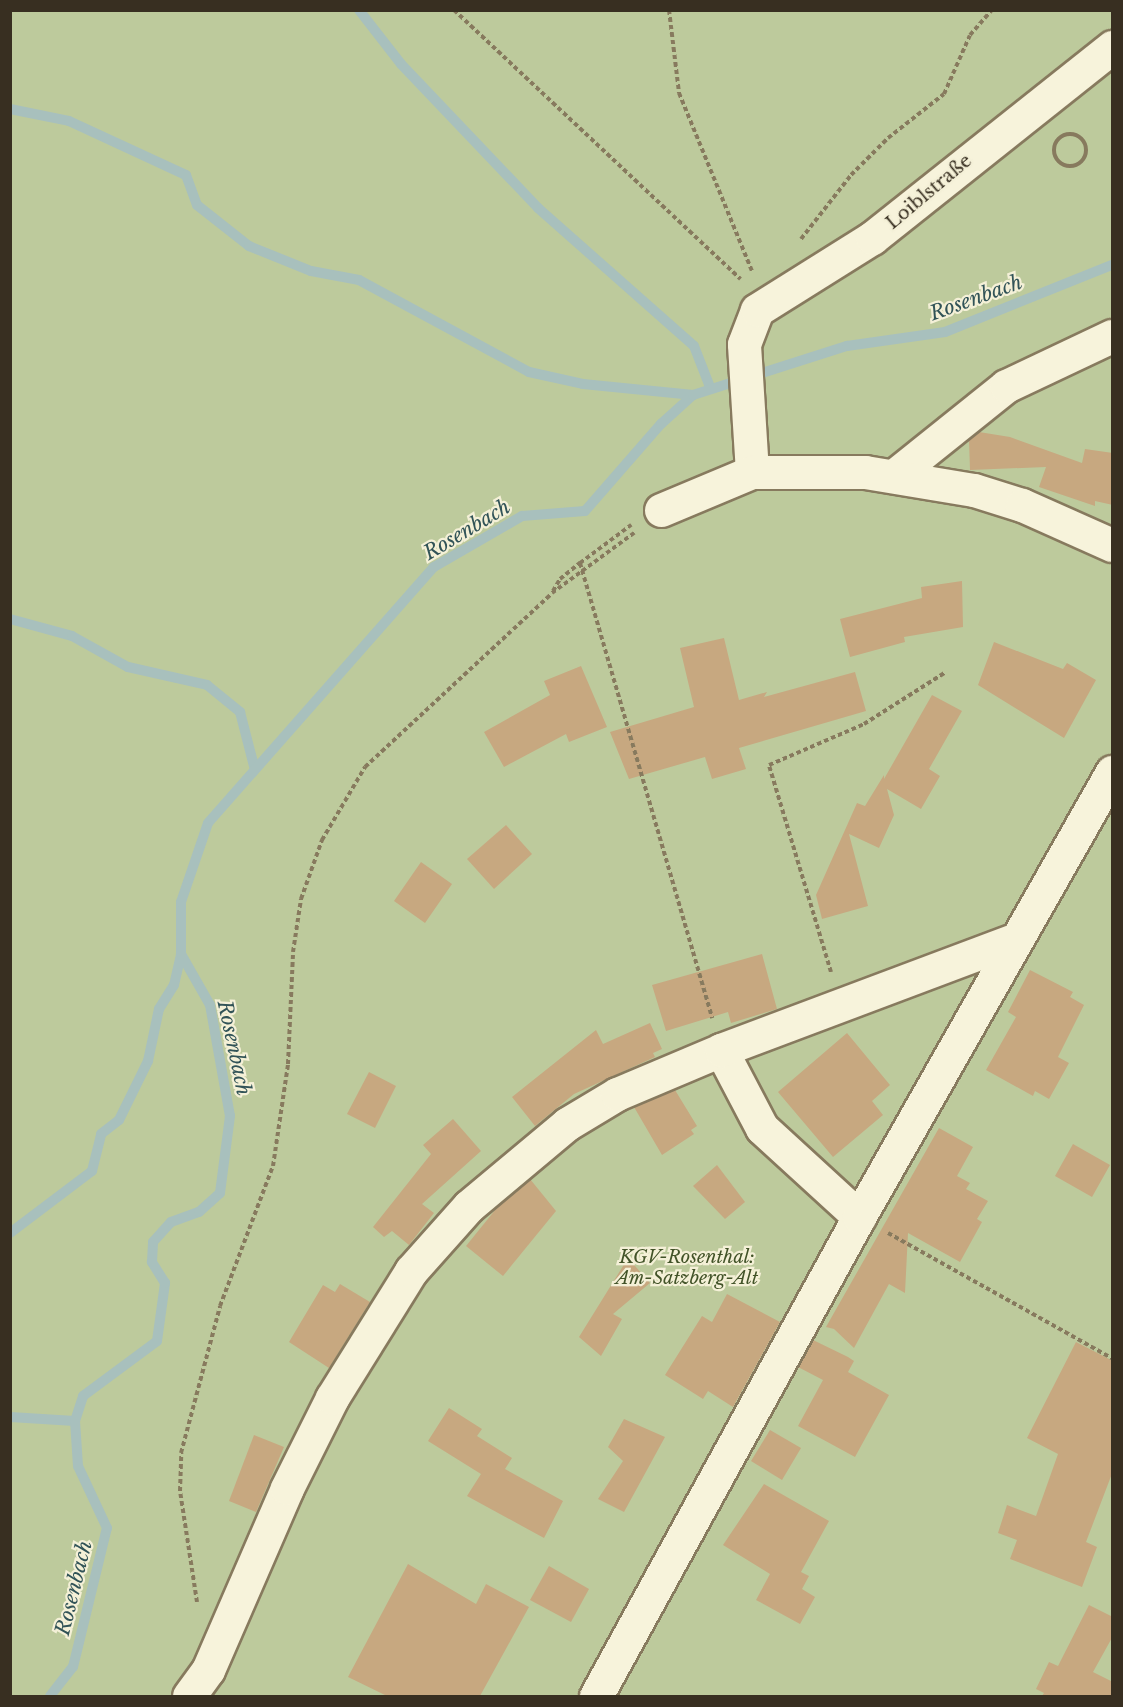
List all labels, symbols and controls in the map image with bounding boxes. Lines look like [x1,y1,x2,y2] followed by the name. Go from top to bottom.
[882,150,976,234] street label: Loiblstraße
[926,270,1026,326] water label: Rosenbach
[419,495,515,565] water label: Rosenbach
[212,998,256,1098] water label: Rosenbach
[616,1247,758,1290] park label: KGV-Rosenthal: Am-Satzberg-Alt
[51,1538,97,1638] water label: Rosenbach

